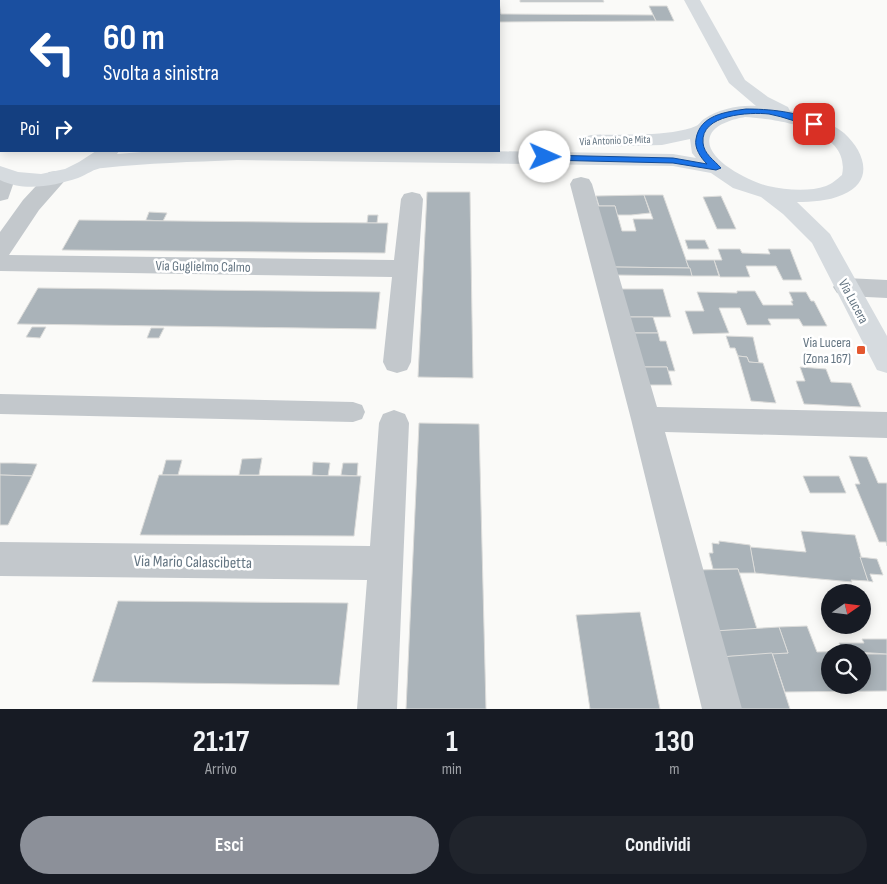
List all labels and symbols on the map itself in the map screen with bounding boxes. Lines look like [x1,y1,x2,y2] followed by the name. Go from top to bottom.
[793,103,835,145] pin
[518,130,570,182] position arrow
[579,133,651,148] street label: Via Antonio De Mita
[155,257,251,276] street label: Via Guglielmo Calmo
[835,276,872,326] street label: Via Lucera
[803,334,851,367] place label: Via Lucera (Zona 167)
[855,344,867,356] marker: Via Lucera (Zona 167)
[134,552,252,573] street label: Via Mario Calascibetta
[821,584,871,634] north arrow

